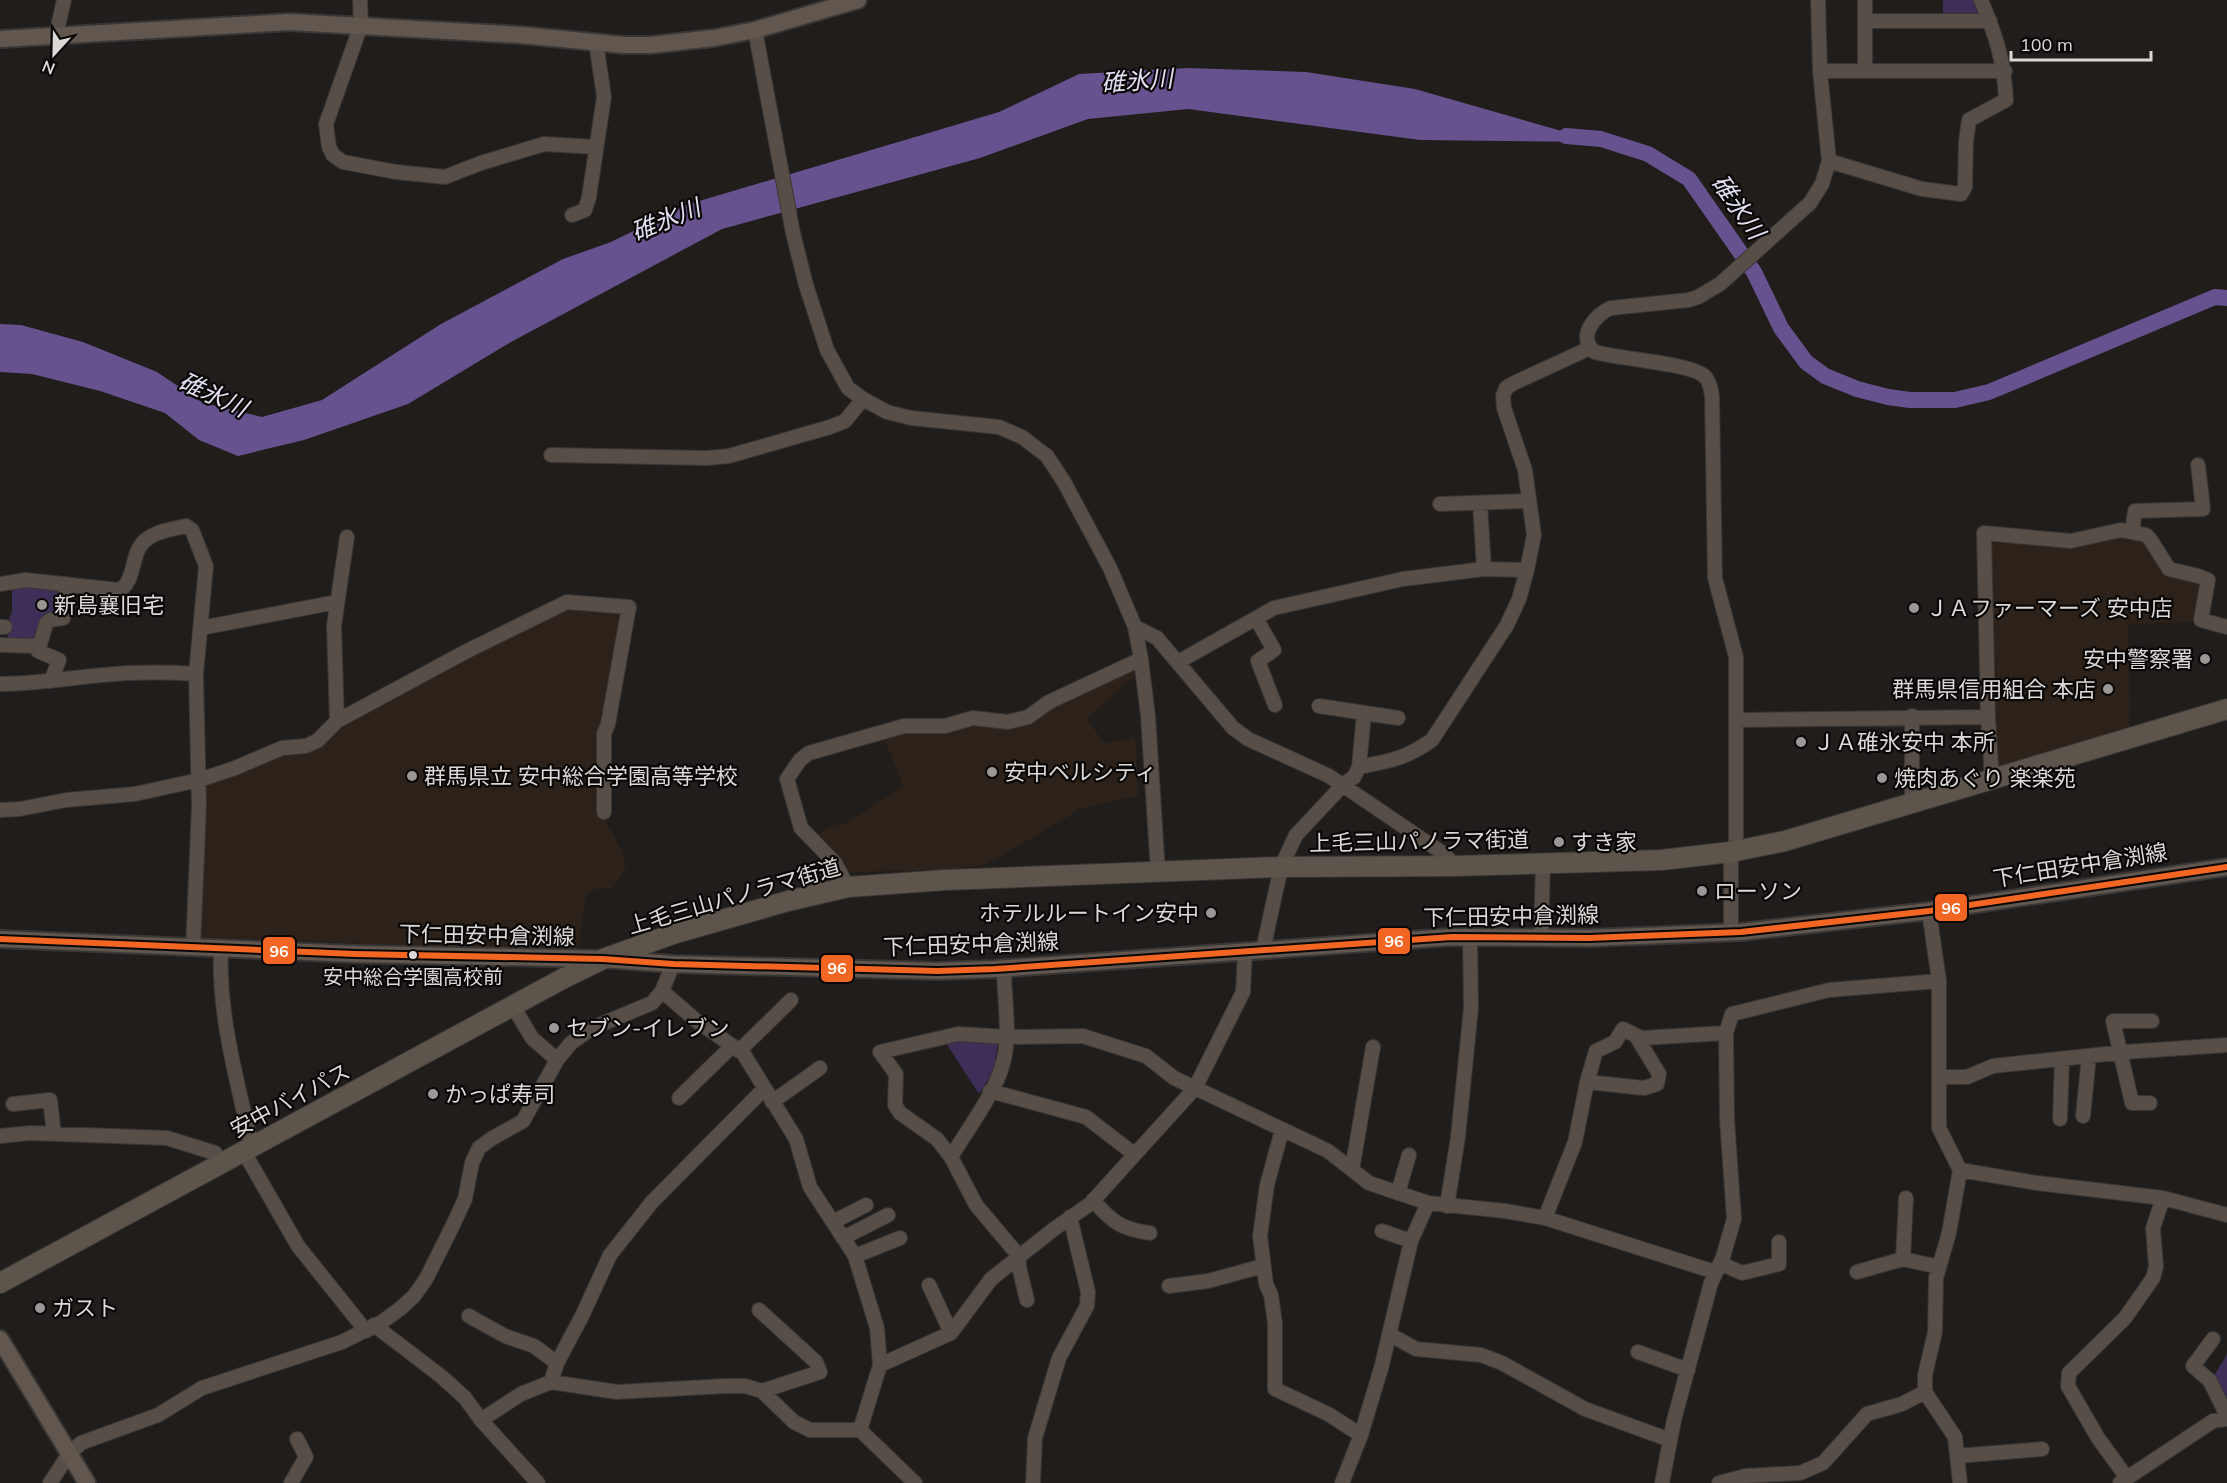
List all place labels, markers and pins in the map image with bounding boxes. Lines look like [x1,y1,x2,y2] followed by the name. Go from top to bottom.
[54,591,164,619] place label: 新島襄旧宅
[1926,594,2173,622] place label: ＪＡファーマーズ 安中店
[35,598,49,612] marker: 新島襄旧宅
[1907,601,1921,615] marker: ＪＡファーマーズ 安中店
[2083,645,2193,673] place label: 安中警察署
[2198,652,2212,666] marker: 安中警察署
[1892,675,2096,703] place label: 群馬県信用組合 本店
[2101,682,2115,696] marker: 群馬県信用組合 本店
[1813,728,1995,756] place label: ＪＡ碓氷安中 本所
[1794,735,1808,749] marker: ＪＡ碓氷安中 本所
[1004,758,1157,786] place label: 安中ベルシティ
[424,762,738,790] place label: 群馬県立 安中総合学園高等学校
[1894,764,2076,792] place label: 焼肉あぐり 楽楽苑
[985,765,999,779] marker: 安中ベルシティ
[405,769,419,783] marker: 群馬県立 安中総合学園高等学校
[1875,771,1889,785] marker: 焼肉あぐり 楽楽苑
[1571,828,1637,856] place label: すき家
[1552,835,1566,849] marker: すき家
[1714,877,1802,905] place label: ローソン
[1695,884,1709,898] marker: ローソン
[979,899,1199,927] place label: ホテルルートイン安中
[1204,906,1218,920] marker: ホテルルートイン安中
[407,949,419,961] marker: 安中総合学園高校前
[323,964,503,989] place label: 安中総合学園高校前
[566,1014,729,1042] place label: セブン-イレブン
[547,1021,561,1035] marker: セブン-イレブン
[445,1080,555,1108] place label: かっぱ寿司
[426,1087,440,1101] marker: かっぱ寿司
[52,1294,118,1322] place label: ガスト
[33,1301,47,1315] marker: ガスト

